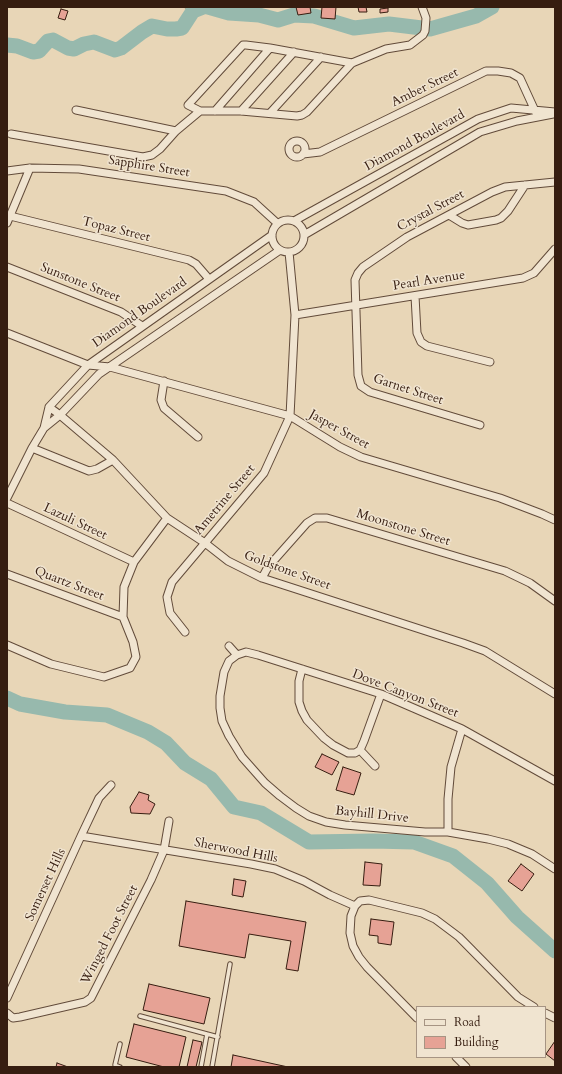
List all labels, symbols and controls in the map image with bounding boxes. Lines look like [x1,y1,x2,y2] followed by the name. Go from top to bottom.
[389,65,461,111] street label: Amber Street
[362,107,468,175] street label: Diamond Boulevard
[107,153,191,181] street label: Sapphire Street
[395,187,467,235] street label: Crystal Street
[80,214,152,246] street label: Topaz Street
[38,260,122,306] street label: Sunstone Street
[392,268,466,294] street label: Pearl Avenue
[90,275,190,351] street label: Diamond Boulevard
[371,371,445,409] street label: Garnet Street
[306,407,372,453] street label: Jasper Street
[191,462,259,538] street label: Ametrine Street
[41,501,109,543] street label: Lazuli Street
[354,506,452,550] street label: Moonstone Street
[242,548,332,594] street label: Goldstone Street
[32,564,106,604] street label: Quartz Street
[350,667,460,721] street label: Dove Canyon Street
[335,803,409,827] street label: Bayhill Drive
[193,835,279,867] street label: Sherwood Hills
[22,846,70,924] street label: Somerset Hills
[78,883,142,987] street label: Winged Foot Street
[416,1006,546,1058] legend
[454,1014,480,1030] text: Road
[454,1034,498,1050] text: Building

